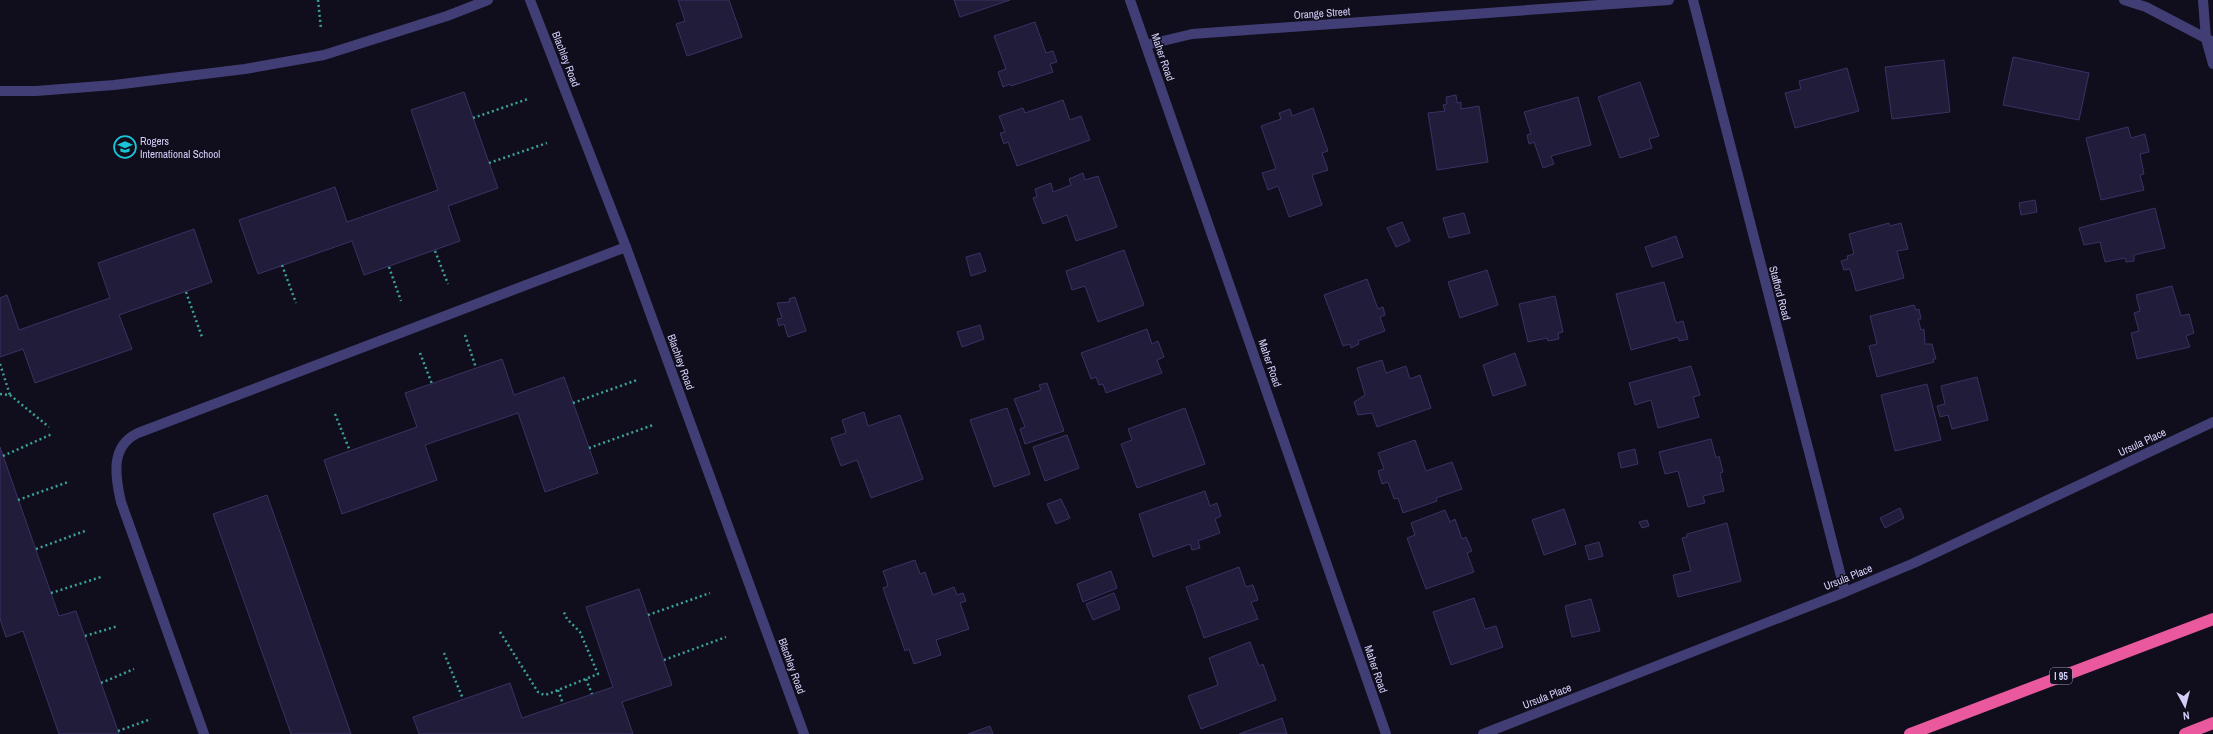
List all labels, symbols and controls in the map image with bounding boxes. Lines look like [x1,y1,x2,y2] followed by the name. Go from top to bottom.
[1293,4,1351,22] street label: Orange Street
[549,29,583,89] street label: Blachley Road
[1148,31,1178,83] street label: Maher Road
[112,134,138,160] school or university icon: Rogers International School
[140,134,220,161] place label: Rogers International School
[1766,264,1794,322] street label: Stafford Road
[664,332,698,392] street label: Blachley Road
[1255,337,1285,389] street label: Maher Road
[2116,425,2168,459] street label: Ursula Place
[1822,561,1874,593] street label: Ursula Place
[775,636,809,696] street label: Blachley Road
[1361,643,1391,695] street label: Maher Road
[2050,668,2072,684] road number: I 95
[1521,680,1573,712] street label: Ursula Place
[2165,686,2205,726] north arrow
[2182,709,2190,723] text: N

